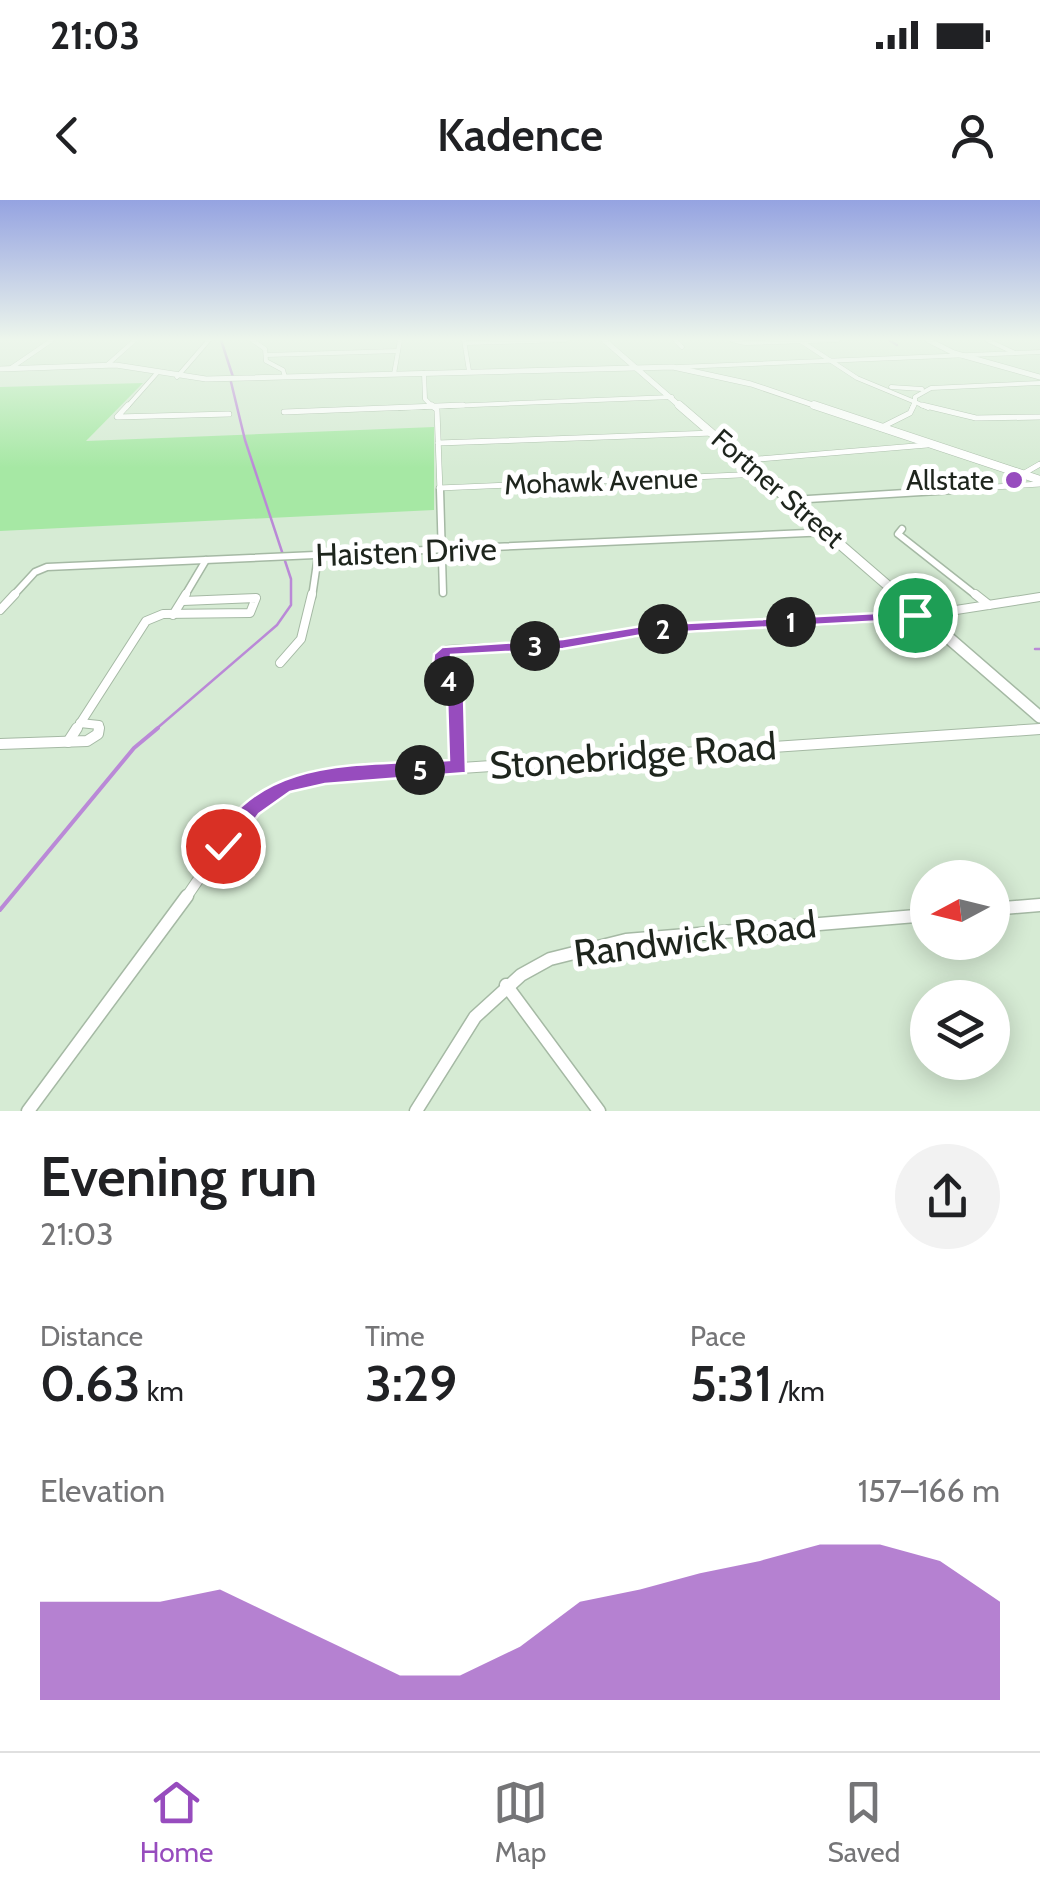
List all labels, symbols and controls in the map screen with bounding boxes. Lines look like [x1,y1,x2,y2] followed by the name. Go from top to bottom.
[50,12,140,59] text: 21:03
[40,108,95,163] icon: back
[437,108,603,162] text: Kadence
[945,108,1000,163] icon: person
[705,421,851,555] street label: Fortner Street
[503,461,699,501] street label: Mohawk Avenue
[906,463,994,497] place label: Allstate
[1003,469,1025,491] marker: Allstate
[315,529,497,574] street label: Haisten Drive
[873,573,958,658] pin
[888,588,943,643] icon: arrive
[766,597,816,647] pin: 1
[638,604,688,654] pin: 2
[786,605,796,639] text: 1
[656,612,670,646] text: 2
[510,621,560,671] pin: 3
[527,629,543,663] text: 3
[424,656,474,706] pin: 4
[440,664,458,698] text: 4
[488,722,778,789] street label: Stonebridge Road
[395,745,445,795] pin: 5
[412,753,428,787] text: 5
[181,804,266,889] pin
[196,819,251,874] icon: check
[910,860,1010,960] north arrow
[910,860,1010,1080] map controls
[571,900,819,977] street label: Randwick Road
[910,980,1010,1080] button: layers
[40,1143,317,1210] text: Evening run
[895,1144,1000,1249] button: share
[40,1214,114,1253] text: 21:03
[40,1319,143,1353] text: Distance
[365,1319,425,1353] text: Time
[690,1319,746,1353] text: Pace
[40,1353,141,1414] text: 0.63
[365,1353,457,1414] text: 3:29
[690,1353,772,1414] text: 5:31
[141,1374,184,1408] text: km
[772,1374,825,1408] text: /km
[40,1471,165,1510] text: Elevation
[858,1471,1000,1510] text: 157–166 m
[140,1775,213,1869] tab: Home
[493,1775,548,1869] tab: Map
[828,1775,900,1869] tab: Saved

